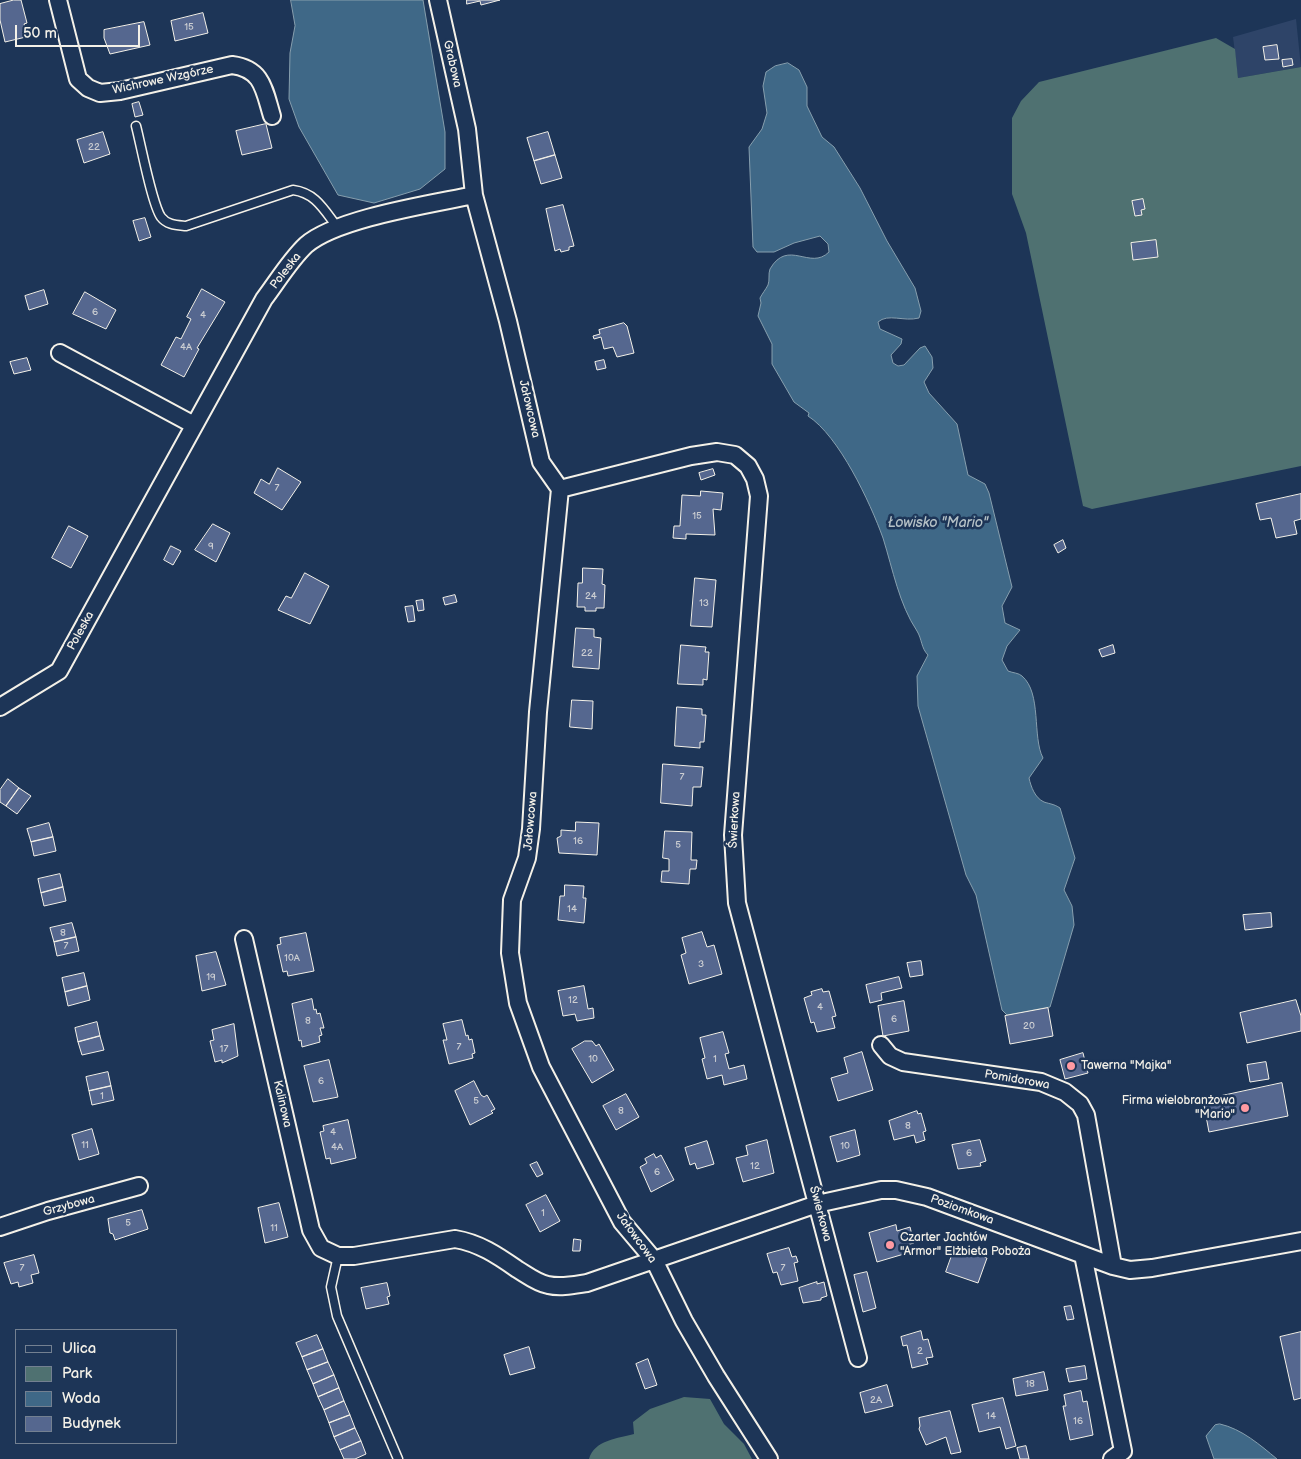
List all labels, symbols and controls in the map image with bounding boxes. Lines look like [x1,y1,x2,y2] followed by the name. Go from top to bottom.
[18,15,142,47] scale bar
[184,21,194,33] house number: 15
[23,24,57,43] text: 50 m
[440,39,464,89] street label: Grabowa
[111,62,215,98] street label: Wichrowe Wzgórze
[88,141,100,153] house number: 22
[267,250,305,292] street label: Poleska
[92,306,98,318] house number: 6
[200,309,206,321] house number: 4
[180,341,192,353] house number: 4A
[515,379,543,439] street label: Jałowcowa
[275,482,279,494] house number: 7
[692,510,702,522] house number: 15
[888,515,988,531] water label: Łowisko "Mario"
[208,540,214,552] house number: 9
[585,590,597,602] house number: 24
[699,597,709,609] house number: 13
[65,609,97,653] street label: Poleska
[581,647,593,659] house number: 22
[680,771,684,783] house number: 7
[521,791,541,851] street label: Jałowcowa
[726,791,744,849] street label: Świerkowa
[573,835,583,847] house number: 16
[675,839,681,851] house number: 5
[567,903,577,915] house number: 14
[60,927,66,939] house number: 8
[64,940,68,952] house number: 7
[284,952,300,964] house number: 10A
[698,958,704,970] house number: 3
[206,971,216,983] house number: 19
[568,994,578,1006] house number: 12
[817,1001,823,1013] house number: 4
[891,1013,897,1025] house number: 6
[305,1015,311,1027] house number: 8
[1023,1020,1035,1032] house number: 20
[457,1041,461,1053] house number: 7
[220,1043,228,1055] house number: 17
[588,1053,598,1065] house number: 10
[713,1053,717,1065] house number: 1
[1081,1059,1171,1073] place label: Tawerna "Majka"
[1065,1060,1077,1072] marker: Tawerna "Majka"
[983,1067,1051,1093] street label: Pomidorowa
[318,1075,324,1087] house number: 6
[270,1079,294,1129] street label: Kalinowa
[100,1090,104,1102] house number: 1
[1122,1094,1235,1122] place label: Firma wielobranżowa "Mario"
[473,1095,479,1107] house number: 5
[1239,1102,1251,1114] marker: Firma wielobranżowa "Mario"
[618,1105,624,1117] house number: 8
[905,1120,911,1132] house number: 8
[330,1126,336,1138] house number: 4
[81,1139,89,1151] house number: 11
[840,1140,850,1152] house number: 10
[331,1141,343,1153] house number: 4A
[966,1147,972,1159] house number: 6
[750,1160,760,1172] house number: 12
[654,1166,660,1178] house number: 6
[806,1185,834,1243] street label: Świerkowa
[42,1192,96,1220] street label: Grzybowa
[928,1192,996,1228] street label: Poziomkowa
[541,1207,545,1219] house number: 1
[613,1210,659,1266] street label: Jałowcowa
[125,1217,131,1229] house number: 5
[270,1222,278,1234] house number: 11
[900,1231,1031,1259] place label: Czarter Jachtów "Armor" Elżbieta Poboża
[884,1239,896,1251] marker: Czarter Jachtów "Armor" Elżbieta Poboża
[20,1262,24,1274] house number: 7
[781,1262,785,1274] house number: 7
[15,1329,178,1444] legend
[62,1339,96,1358] text: Ulica
[917,1345,923,1357] house number: 2
[62,1364,92,1383] text: Park
[1025,1378,1035,1390] house number: 18
[62,1389,100,1408] text: Woda
[870,1394,882,1406] house number: 2A
[986,1410,996,1422] house number: 14
[62,1414,121,1433] text: Budynek
[1073,1415,1083,1427] house number: 16

